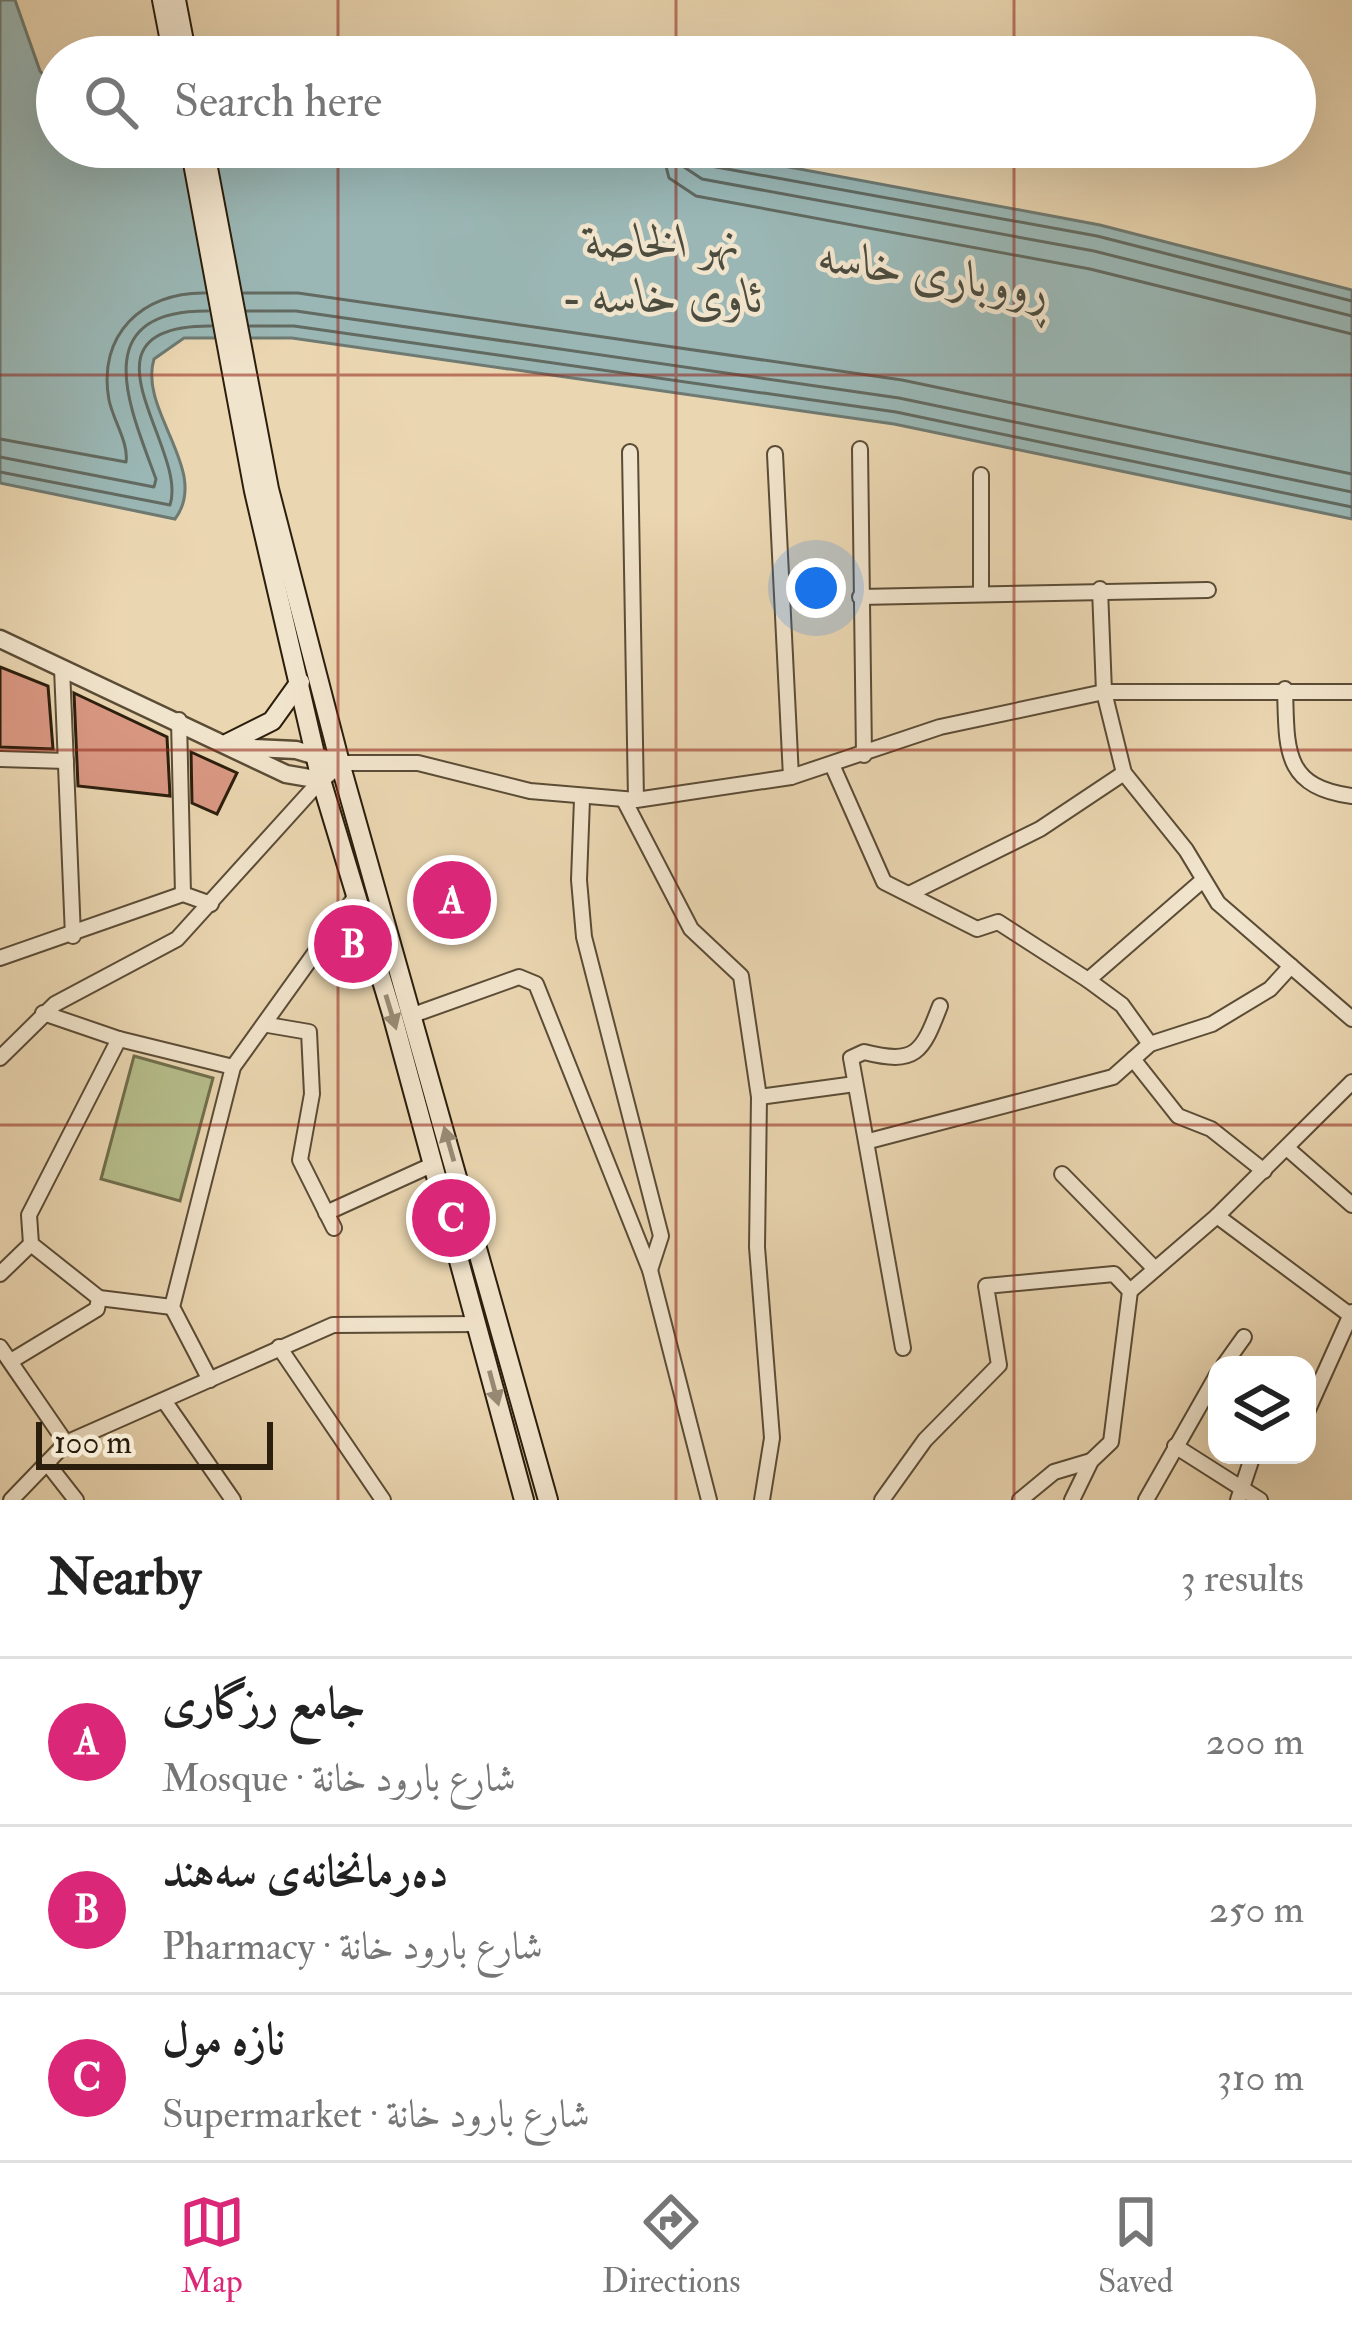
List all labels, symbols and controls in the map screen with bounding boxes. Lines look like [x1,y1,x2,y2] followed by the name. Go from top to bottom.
[36,36,1316,168] search box
[78,69,144,135] icon: search
[174,74,382,130] text: Search here
[562,212,764,327] water label: نهر الخاصة - ئاوی خاسە
[814,226,1055,330] water label: ڕووباری خاسە
[786,558,846,618] your location
[413,855,491,945] pin: A
[314,899,392,989] pin: B
[383,994,401,1031] one-way arrow
[439,1126,458,1163] one-way arrow
[412,1173,490,1263] pin: C
[1208,1356,1316,1464] map controls
[1208,1356,1316,1464] button: layers
[486,1370,505,1407] one-way arrow
[36,1416,273,1469] scale bar
[54,1422,132,1463] text: 100 m
[48,1546,201,1610] text: Nearby
[1181,1554,1304,1603] text: 3 results
[162,1676,365,1732] text: جامع رزگاری
[75,1717,99,1766] text: A
[1206,1717,1304,1766] text: 200 m
[162,1754,516,1803] text: Mosque · شارع بارود خانة
[162,1844,448,1900] text: دەرمانخانەی سەهند
[74,1885,100,1934] text: B
[1209,1885,1304,1934] text: 250 m
[162,1922,543,1971] text: Pharmacy · شارع بارود خانة
[162,2012,285,2068] text: نازه مول
[73,2053,101,2102] text: C
[1217,2053,1304,2102] text: 310 m
[162,2090,590,2139] text: Supermarket · شارع بارود خانة
[179,2189,245,2302] tab: Map
[602,2189,741,2302] tab: Directions
[1098,2189,1173,2302] tab: Saved

